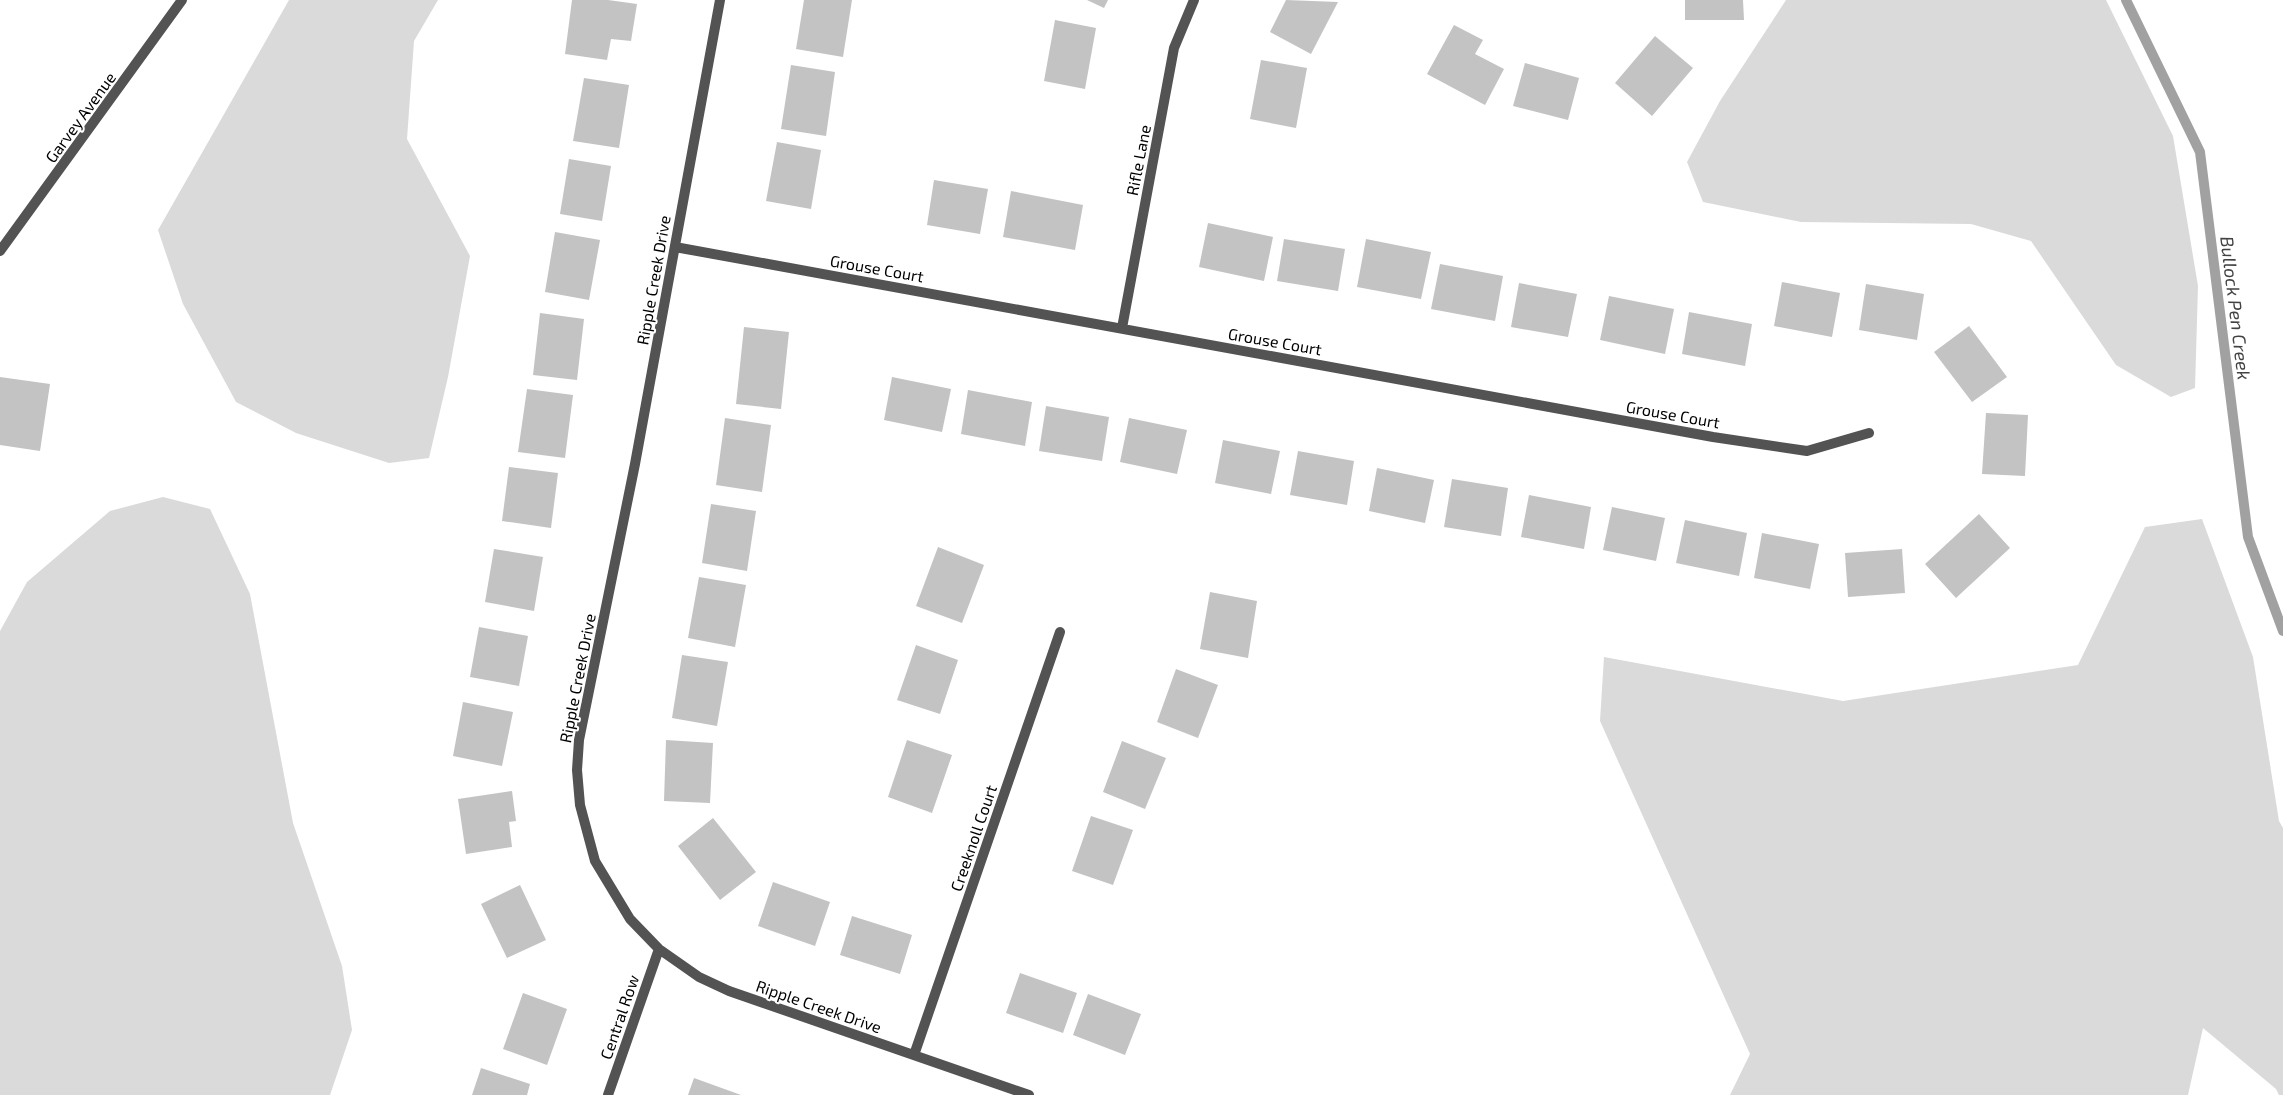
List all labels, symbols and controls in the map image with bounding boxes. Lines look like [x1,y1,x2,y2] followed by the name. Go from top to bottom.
[41,68,119,166] street label: Garvey Avenue
[1122,123,1154,197] street label: Rifle Lane
[632,214,674,346] street label: Ripple Creek Drive
[2216,235,2256,381] water label: Bullock Pen Creek
[829,250,925,286] street label: Grouse Court
[1227,323,1323,359] street label: Grouse Court
[1625,396,1721,432] street label: Grouse Court
[555,612,599,744] street label: Ripple Creek Drive
[946,782,1000,894] street label: Creeknoll Court
[596,972,642,1062] street label: Central Row
[754,976,884,1036] street label: Ripple Creek Drive

